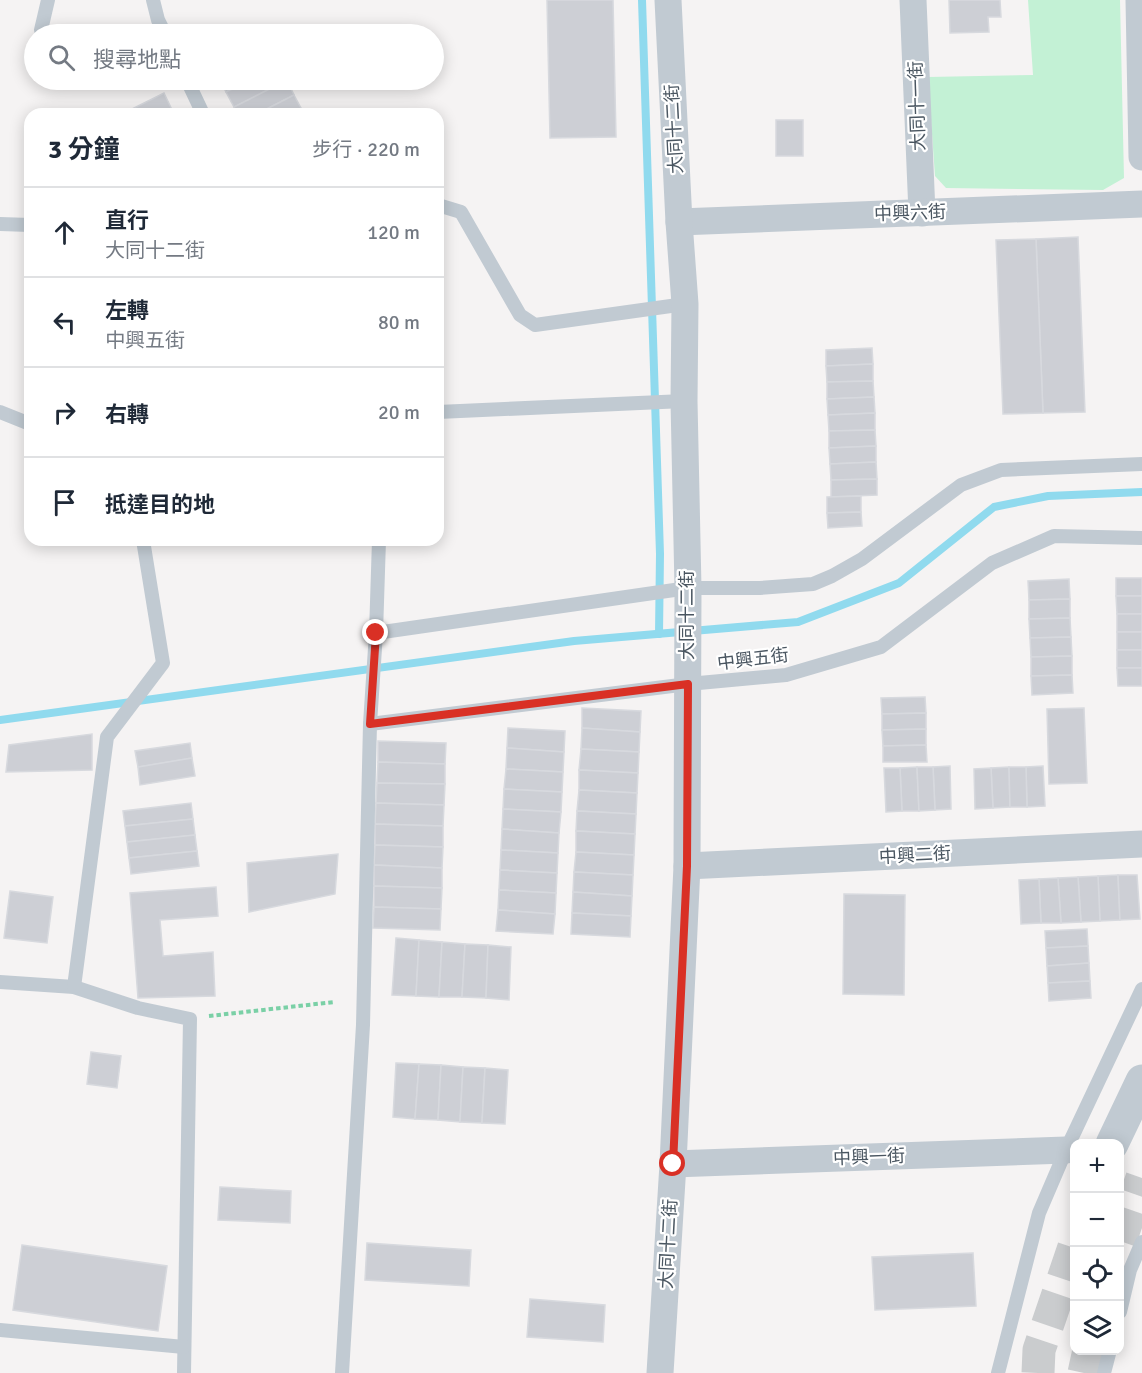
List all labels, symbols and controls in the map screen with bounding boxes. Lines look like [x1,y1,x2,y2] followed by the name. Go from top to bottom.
[24,24,444,90] search box
[45,41,78,74] icon: search
[93,46,181,73] text: 搜尋地點
[904,61,930,151] street label: 大同十一街
[661,83,687,175] street label: 大同十二街
[48,134,120,166] text: 3 分鐘
[312,137,420,162] text: 步行 · 220 m
[874,201,946,225] street label: 中興六街
[105,207,149,234] text: 直行
[48,216,81,249] icon: ahead
[367,220,420,245] text: 120 m
[105,238,205,263] text: 大同十二街
[105,297,149,324] text: 左轉
[48,306,81,339] icon: left
[378,310,420,335] text: 80 m
[105,328,185,353] text: 中興五街
[48,396,81,429] icon: right
[378,400,420,425] text: 20 m
[105,401,149,428] text: 右轉
[48,486,81,519] icon: arrive
[105,491,215,518] text: 抵達目的地
[676,570,698,660] street label: 大同十二街
[362,619,388,645] route end
[716,644,790,674] street label: 中興五街
[878,842,952,868] street label: 中興二街
[1070,1139,1124,1355] map controls
[1070,1139,1124,1193] button: +
[833,1145,905,1169] street label: 中興一街
[659,1150,685,1176] route start
[1070,1193,1124,1247] button: −
[655,1198,681,1290] street label: 大同十二街
[1070,1247,1124,1301] button: locate
[1070,1301,1124,1355] button: layers

